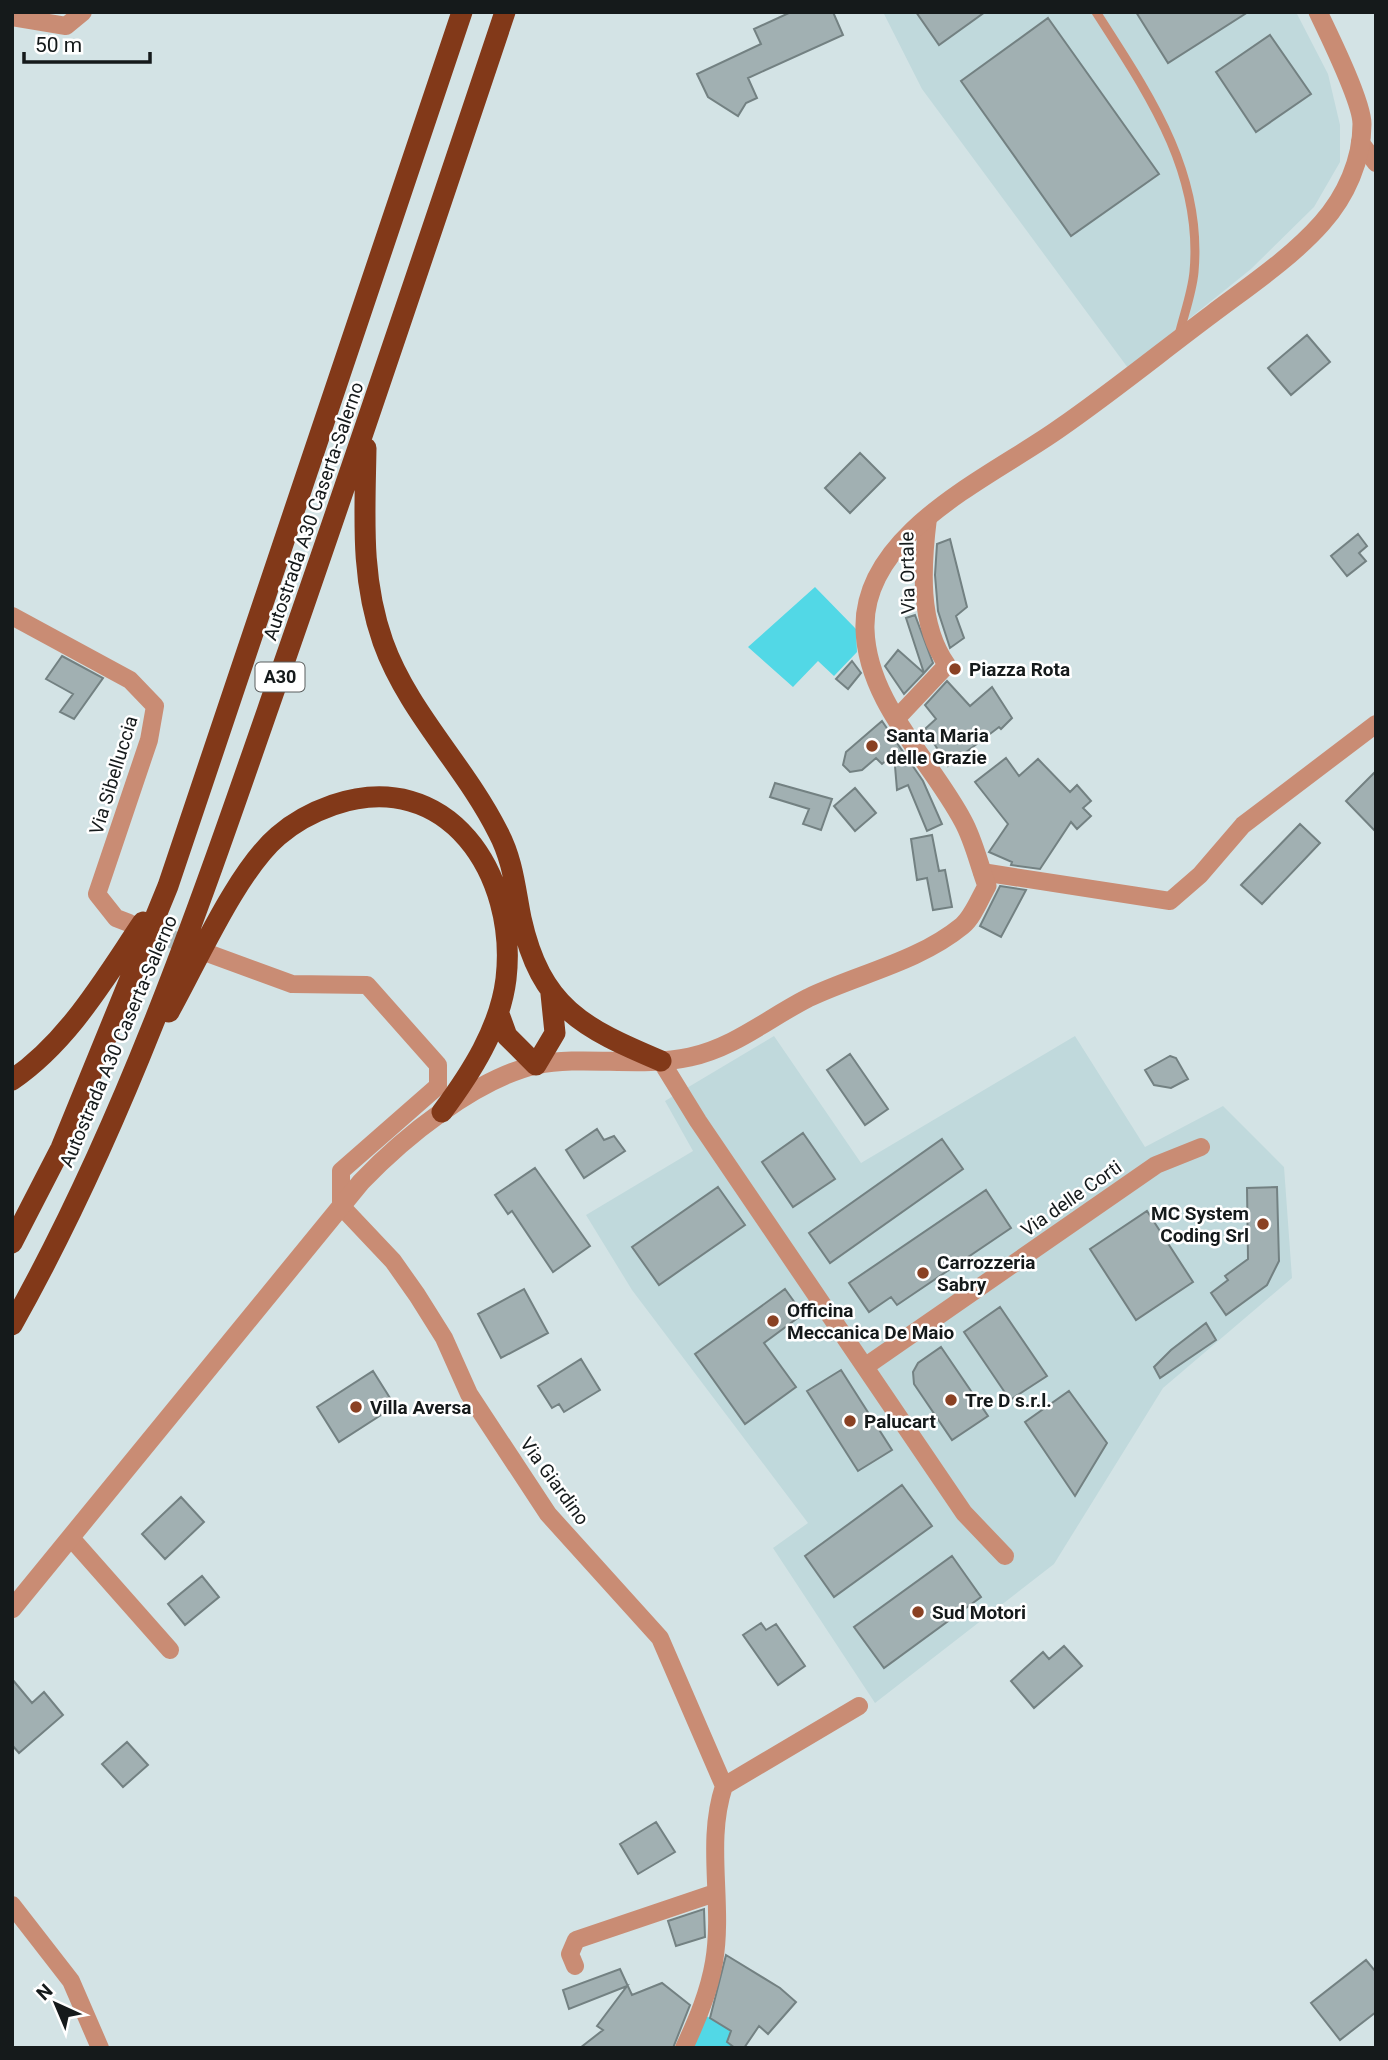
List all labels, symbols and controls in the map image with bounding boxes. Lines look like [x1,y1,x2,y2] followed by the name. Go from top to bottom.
[24,21,150,65] scale bar
[35,33,82,57] text: 50 m
[258,379,369,643] street label: Autostrada A30 Caserta-Salerno
[895,531,920,615] street label: Via Ortale
[969,658,1070,681] place label: Piazza Rota
[947,661,963,677] marker: Piazza Rota
[256,662,304,692] road number: A30
[85,713,142,837] street label: Via Sibelluccia
[886,724,989,769] place label: Santa Maria delle Grazie
[864,738,880,754] marker: Santa Maria delle Grazie
[55,912,182,1171] street label: Autostrada A30 Caserta-Salerno
[1017,1155,1126,1242] street label: Via delle Corti
[1151,1202,1249,1247] place label: MC System Coding Srl
[1255,1216,1271,1232] marker: MC System Coding Srl
[937,1251,1035,1296] place label: Carrozzeria Sabry
[915,1265,931,1281] marker: Carrozzeria Sabry
[787,1299,954,1344] place label: Officina Meccanica De Maio
[765,1313,781,1329] marker: Officina Meccanica De Maio
[965,1389,1052,1412] place label: Tre D s.r.l.
[943,1392,959,1408] marker: Tre D s.r.l.
[370,1396,471,1419] place label: Villa Aversa
[348,1399,364,1415] marker: Villa Aversa
[864,1410,936,1433] place label: Palucart
[842,1413,858,1429] marker: Palucart
[515,1433,594,1530] street label: Via Giardino
[932,1601,1026,1624] place label: Sud Motori
[910,1604,926,1620] marker: Sud Motori
[21,1969,91,2039] north arrow
[32,1979,57,2005] text: N

